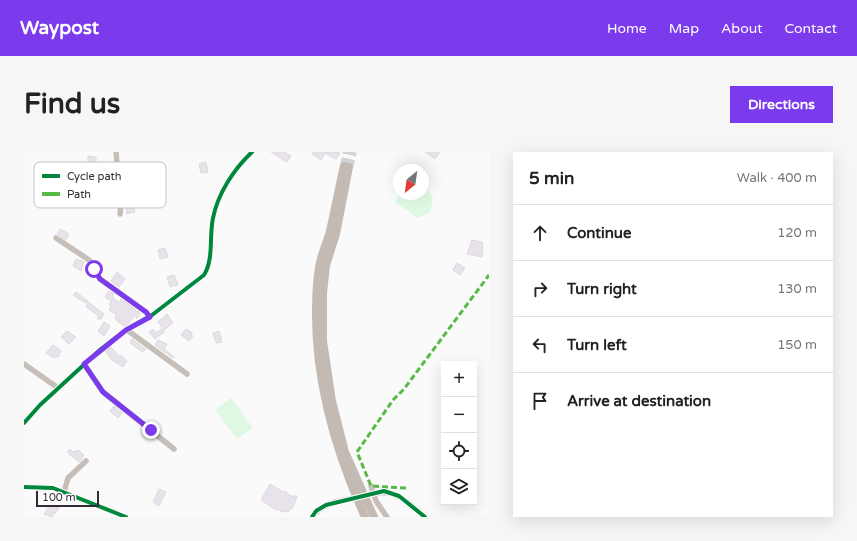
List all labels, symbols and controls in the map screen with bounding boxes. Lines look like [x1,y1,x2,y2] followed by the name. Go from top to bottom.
[20,17,99,39] text: Waypost
[607,20,647,37] text: Home
[669,20,699,37] text: Map
[721,20,763,37] text: About
[785,20,837,37] text: Contact
[730,86,833,123] button: Directions
[24,87,120,121] text: Find us
[34,162,166,208] legend
[393,164,429,200] north arrow
[529,168,574,189] text: 5 min
[67,170,122,183] text: Cycle path
[737,170,817,186] text: Walk · 400 m
[67,188,91,201] text: Path
[529,222,551,244] icon: ahead
[567,224,631,242] text: Continue
[777,225,817,241] text: 120 m
[85,260,103,278] route start
[529,278,551,300] icon: right
[567,280,637,298] text: Turn right
[777,281,817,297] text: 130 m
[529,334,551,356] icon: left
[567,336,627,354] text: Turn left
[777,337,817,353] text: 150 m
[441,361,477,505] map controls
[441,361,477,397] button: +
[529,390,551,412] icon: arrive
[567,392,711,410] text: Arrive at destination
[441,397,477,433] button: −
[142,421,160,439] route end
[441,433,477,469] button: locate
[441,469,477,505] button: layers
[36,489,99,508] scale bar
[42,491,76,504] text: 100 m

